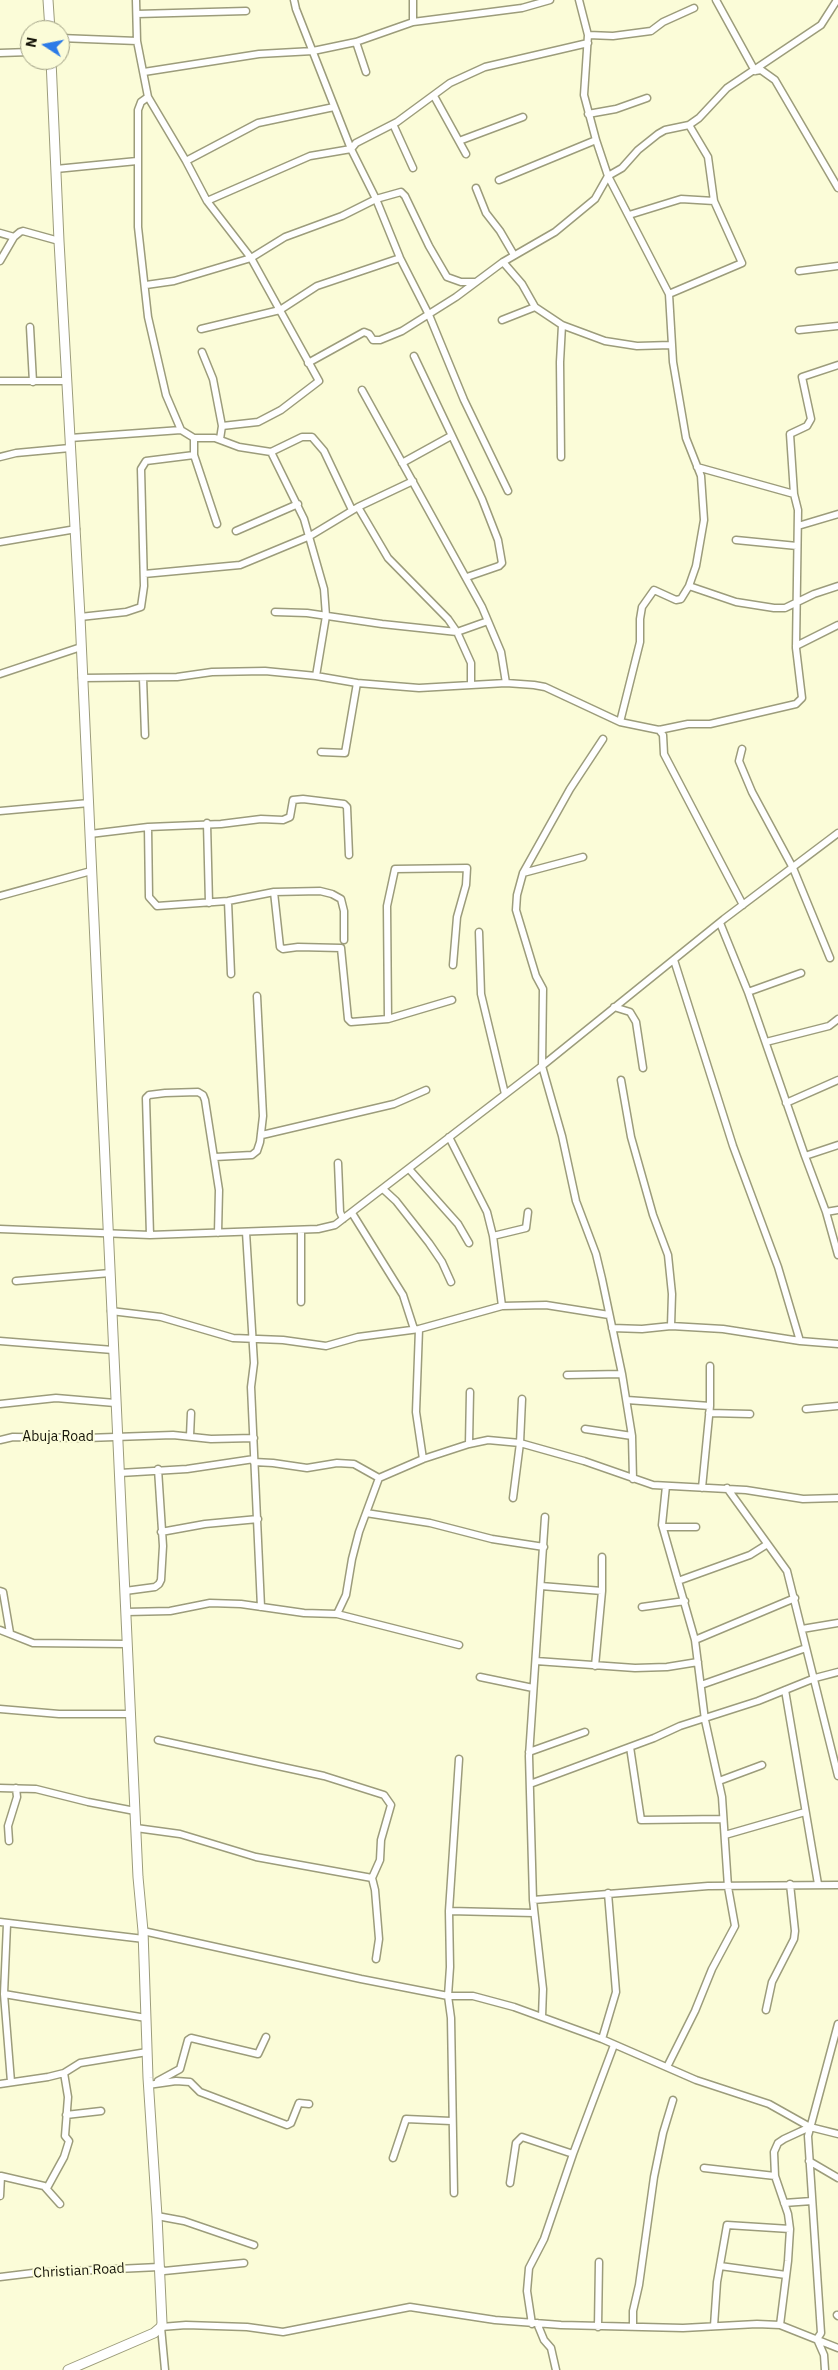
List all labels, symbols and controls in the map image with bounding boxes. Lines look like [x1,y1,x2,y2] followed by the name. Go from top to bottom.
[20,20,70,70] north arrow
[21,36,41,49] text: N
[22,1429,94,1445] street label: Abuja Road
[33,2260,125,2282] street label: Christian Road

